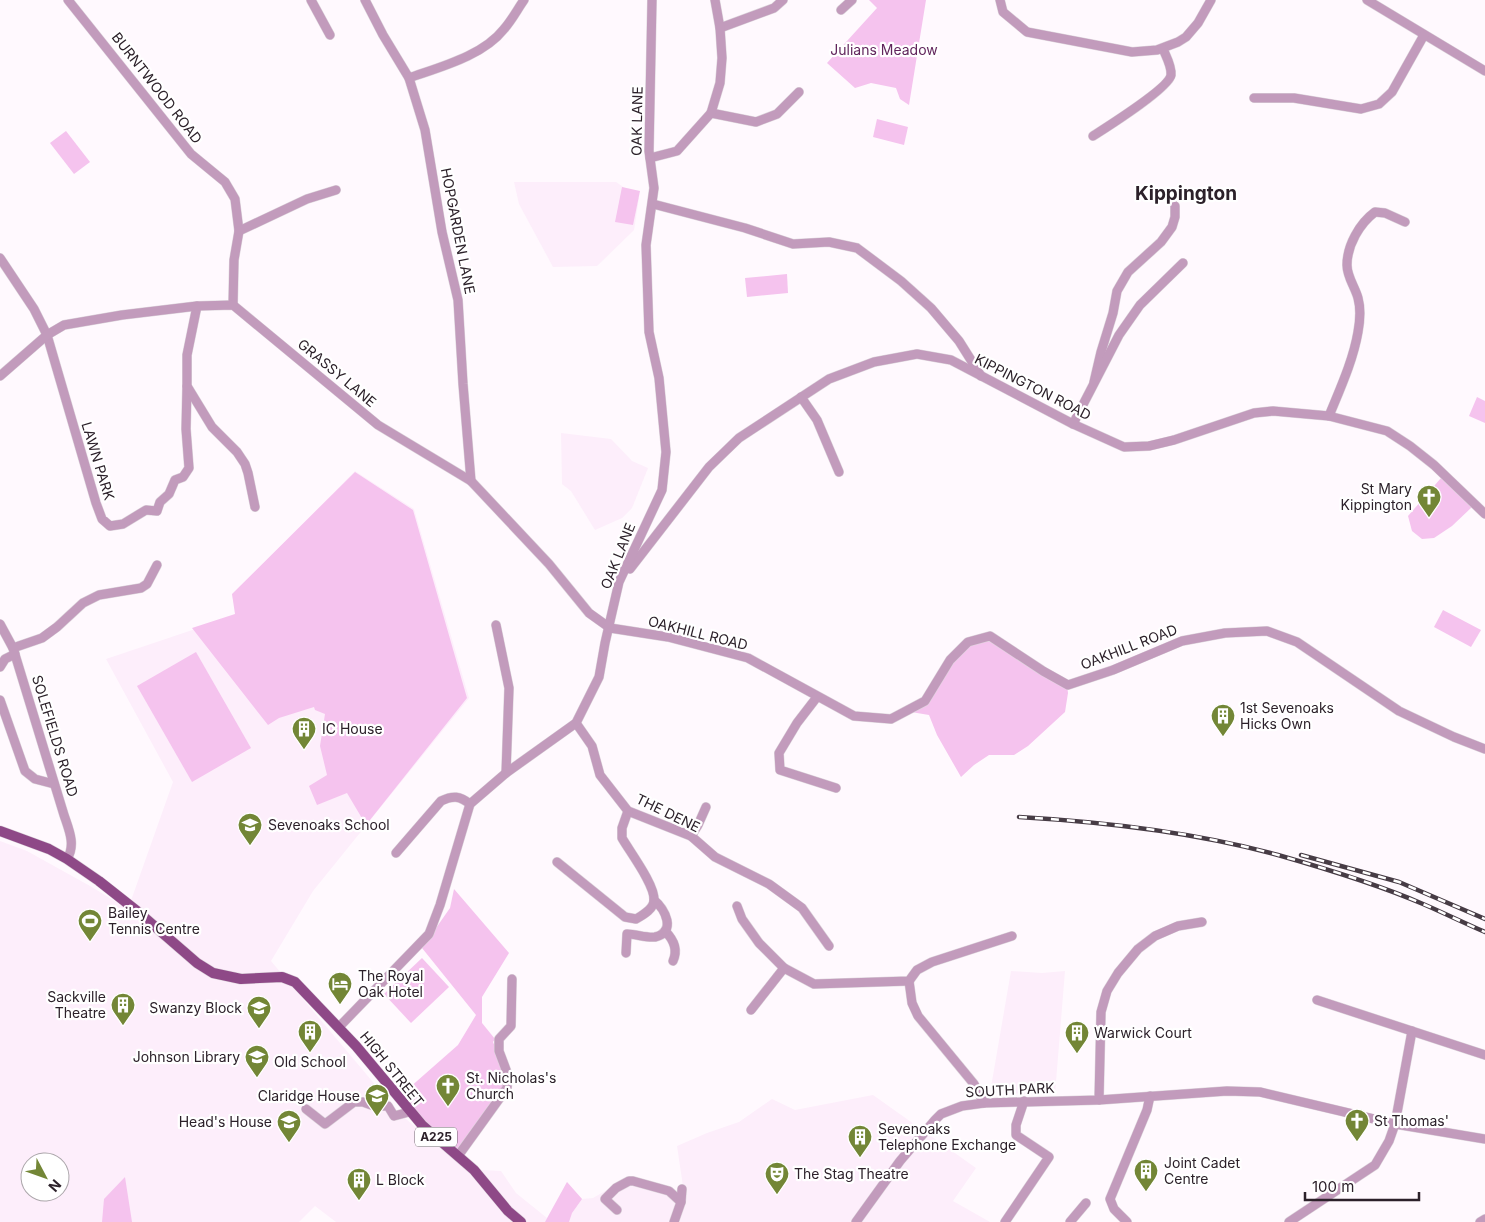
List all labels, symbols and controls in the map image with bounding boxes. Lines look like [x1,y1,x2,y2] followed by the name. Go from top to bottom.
[109,29,206,147] street label: BURNTWOOD ROAD
[830,41,938,58] park label: Julians Meadow
[627,86,646,156] street label: OAK LANE
[438,166,479,296] street label: HOPGARDEN LANE
[1135,182,1237,205] district label: Kippington
[295,335,380,410] street label: GRASSY LANE
[972,350,1094,423] street label: KIPPINGTON ROAD
[79,420,119,503] street label: LAWN PARK
[1340,480,1412,513] place label: St Mary Kippington
[1416,484,1442,518] church icon: St Mary Kippington
[597,520,638,591] street label: OAK LANE
[646,612,750,653] street label: OAKHILL ROAD
[1078,620,1180,673] street label: OAKHILL ROAD
[29,673,82,799] street label: SOLEFIELDS ROAD
[1240,699,1334,732] place label: 1st Sevenoaks Hicks Own
[1210,703,1236,737] building icon: 1st Sevenoaks Hicks Own
[291,716,317,750] building icon: IC House
[322,720,383,737] place label: IC House
[633,790,703,835] street label: THE DENE
[237,812,263,846] school or university icon: Sevenoaks School
[268,816,390,833] place label: Sevenoaks School
[108,904,200,937] place label: Bailey Tennis Centre
[77,908,103,942] sports icon: Bailey Tennis Centre
[358,967,423,1000] place label: The Royal Oak Hotel
[327,971,353,1005] hotel icon: The Royal Oak Hotel
[47,988,106,1021] place label: Sackville Theatre
[110,992,136,1026] building icon: Sackville Theatre
[246,995,272,1029] school or university icon: Swanzy Block
[149,999,242,1016] place label: Swanzy Block
[297,1019,323,1053] building icon: Old School
[1064,1020,1090,1054] building icon: Warwick Court
[1094,1024,1192,1041] place label: Warwick Court
[357,1028,428,1110] street label: HIGH STREET
[244,1044,270,1078] school or university icon: Johnson Library
[133,1048,240,1065] place label: Johnson Library
[274,1053,346,1070] place label: Old School
[466,1069,556,1102] place label: St. Nicholas's Church
[435,1073,461,1107] church icon: St. Nicholas's Church
[965,1079,1056,1100] street label: SOUTH PARK
[364,1083,390,1117] school or university icon: Claridge House
[258,1087,360,1104] place label: Claridge House
[1344,1108,1370,1142] church icon: St Thomas'
[276,1109,302,1143] school or university icon: Head's House
[1374,1112,1449,1129] place label: St Thomas'
[179,1113,272,1130] place label: Head's House
[878,1120,1016,1153] place label: Sevenoaks Telephone Exchange
[847,1124,873,1158] building icon: Sevenoaks Telephone Exchange
[415,1128,457,1146] road number: A225
[20,1152,70,1202] north arrow
[1164,1154,1240,1187] place label: Joint Cadet Centre
[1133,1158,1159,1192] building icon: Joint Cadet Centre
[764,1161,790,1195] theatre icon: The Stag Theatre
[794,1165,909,1182] place label: The Stag Theatre
[346,1167,372,1201] building icon: L Block
[1305,1170,1419,1202] scale bar
[376,1171,425,1188] place label: L Block
[45,1176,65,1195] text: N
[1312,1177,1354,1196] text: 100 m

